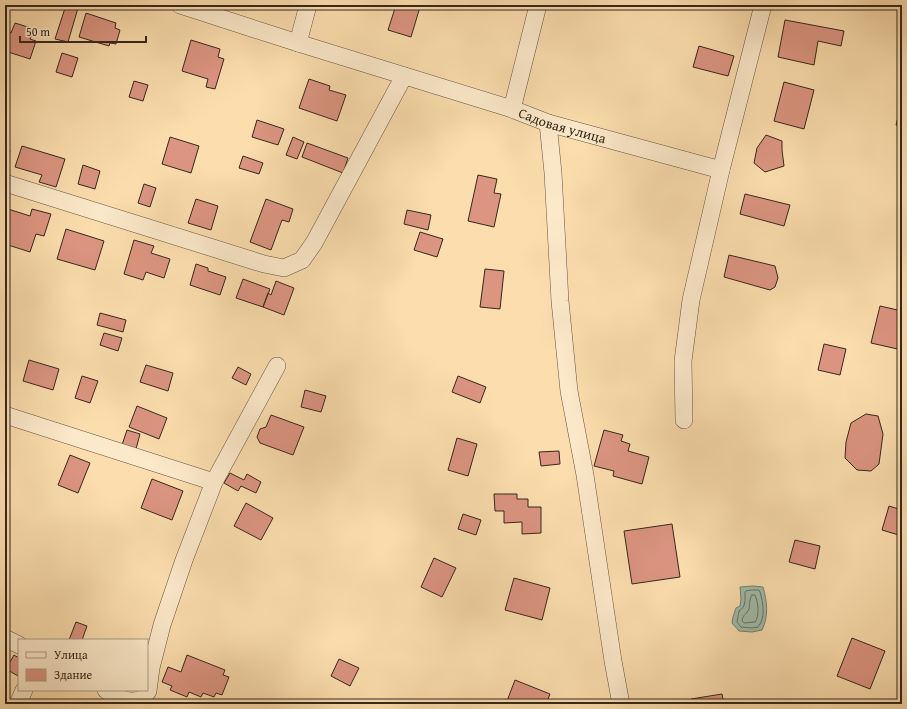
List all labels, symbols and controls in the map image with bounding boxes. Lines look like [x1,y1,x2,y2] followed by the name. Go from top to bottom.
[20,18,146,44] scale bar
[26,23,50,40] text: 50 m
[516,103,609,148] street label: Садовая улица
[18,639,148,691] legend
[54,646,88,663] text: Улица
[54,666,93,683] text: Здание

